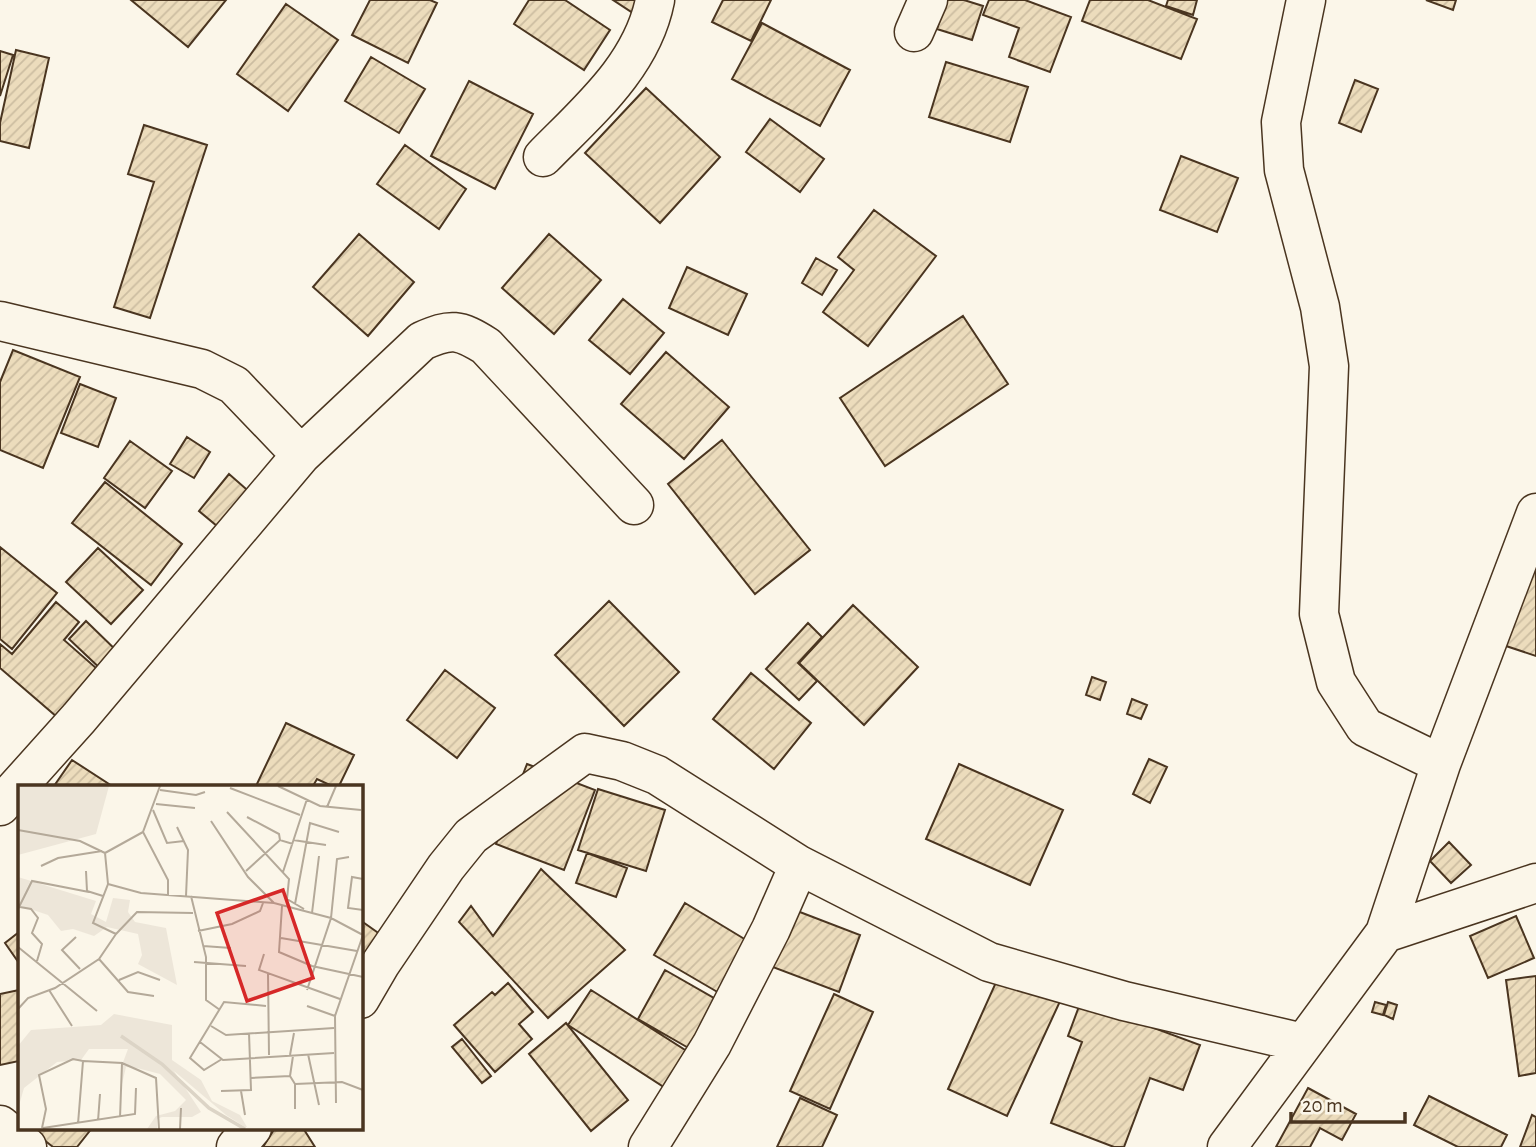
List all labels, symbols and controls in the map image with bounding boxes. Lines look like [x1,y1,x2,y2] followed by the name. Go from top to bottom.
[18,785,362,1130] inset map
[1291,1080,1405,1124] scale bar
[1302,1095,1343,1116] text: 20 m

